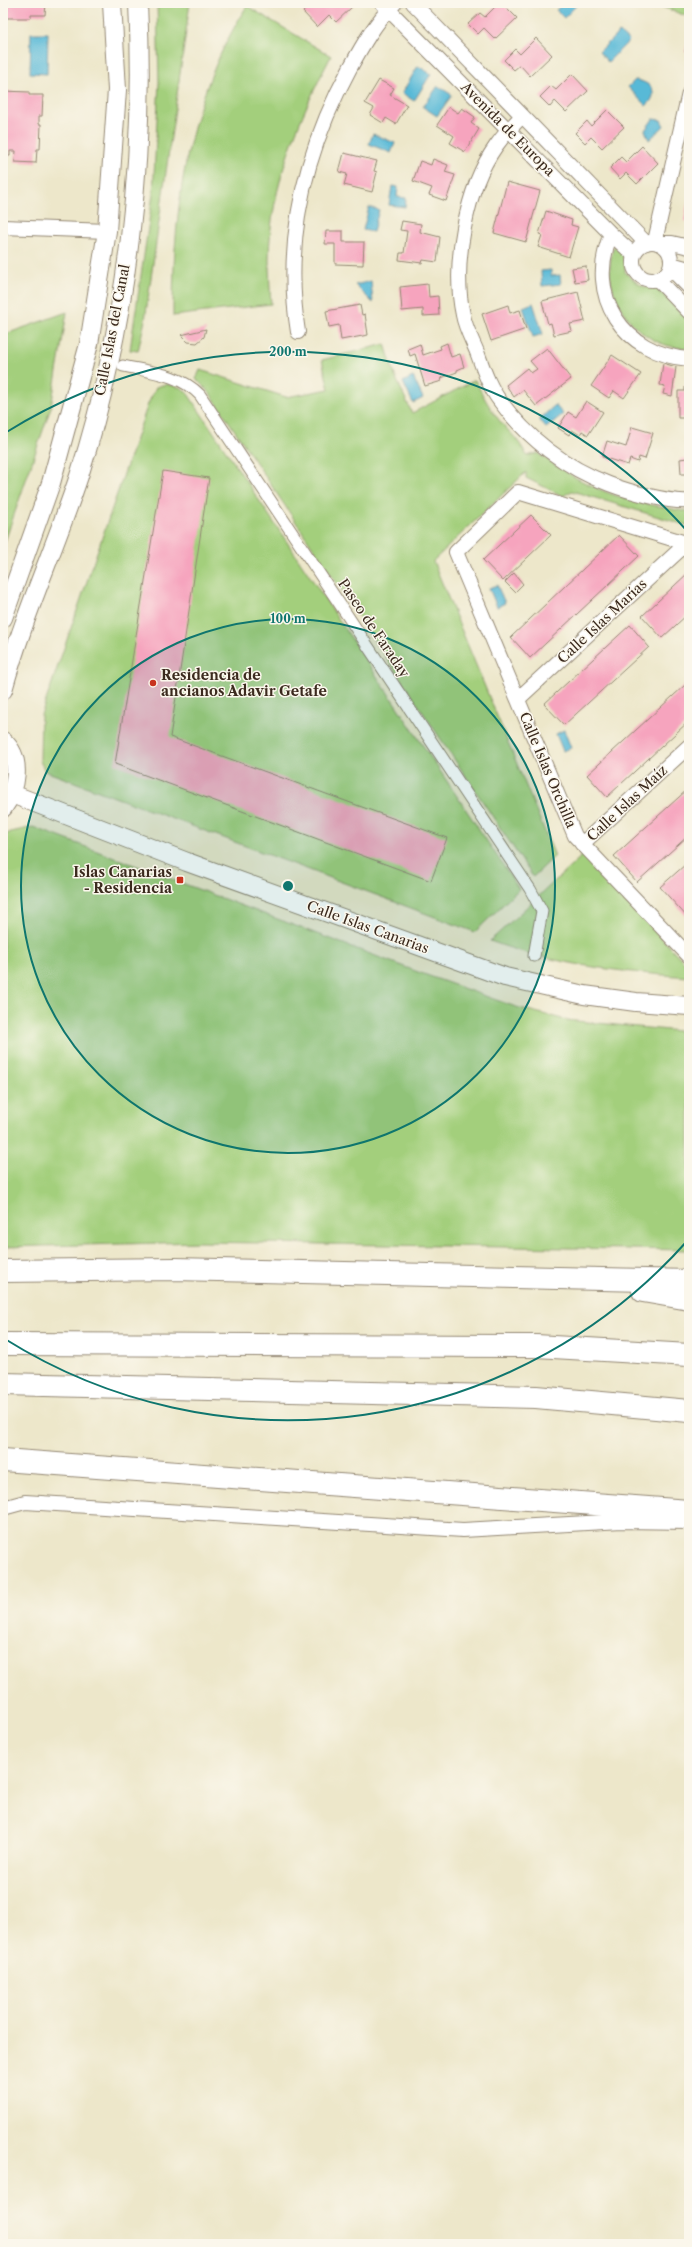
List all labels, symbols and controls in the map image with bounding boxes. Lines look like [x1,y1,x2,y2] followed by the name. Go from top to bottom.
[456,77,559,180] street label: Avenida de Europa
[90,263,134,397] street label: Calle Islas del Canal
[269,344,307,359] text: 200 m
[334,575,414,681] street label: Paseo de Faraday
[554,575,650,667] street label: Calle Islas Marías
[270,611,306,626] text: 100 m
[161,666,327,700] place label: Residencia de ancianos Adavir Getafe
[148,678,158,688] marker: Residencia de ancianos Adavir Getafe
[515,709,581,831] street label: Calle Islas Orchilla
[583,761,671,845] street label: Calle Islas Maíz
[73,863,173,897] place label: Islas Canarias - Residencia
[175,875,185,885] marker: Islas Canarias - Residencia
[281,879,295,893] centre of rings
[304,897,432,957] street label: Calle Islas Canarias

